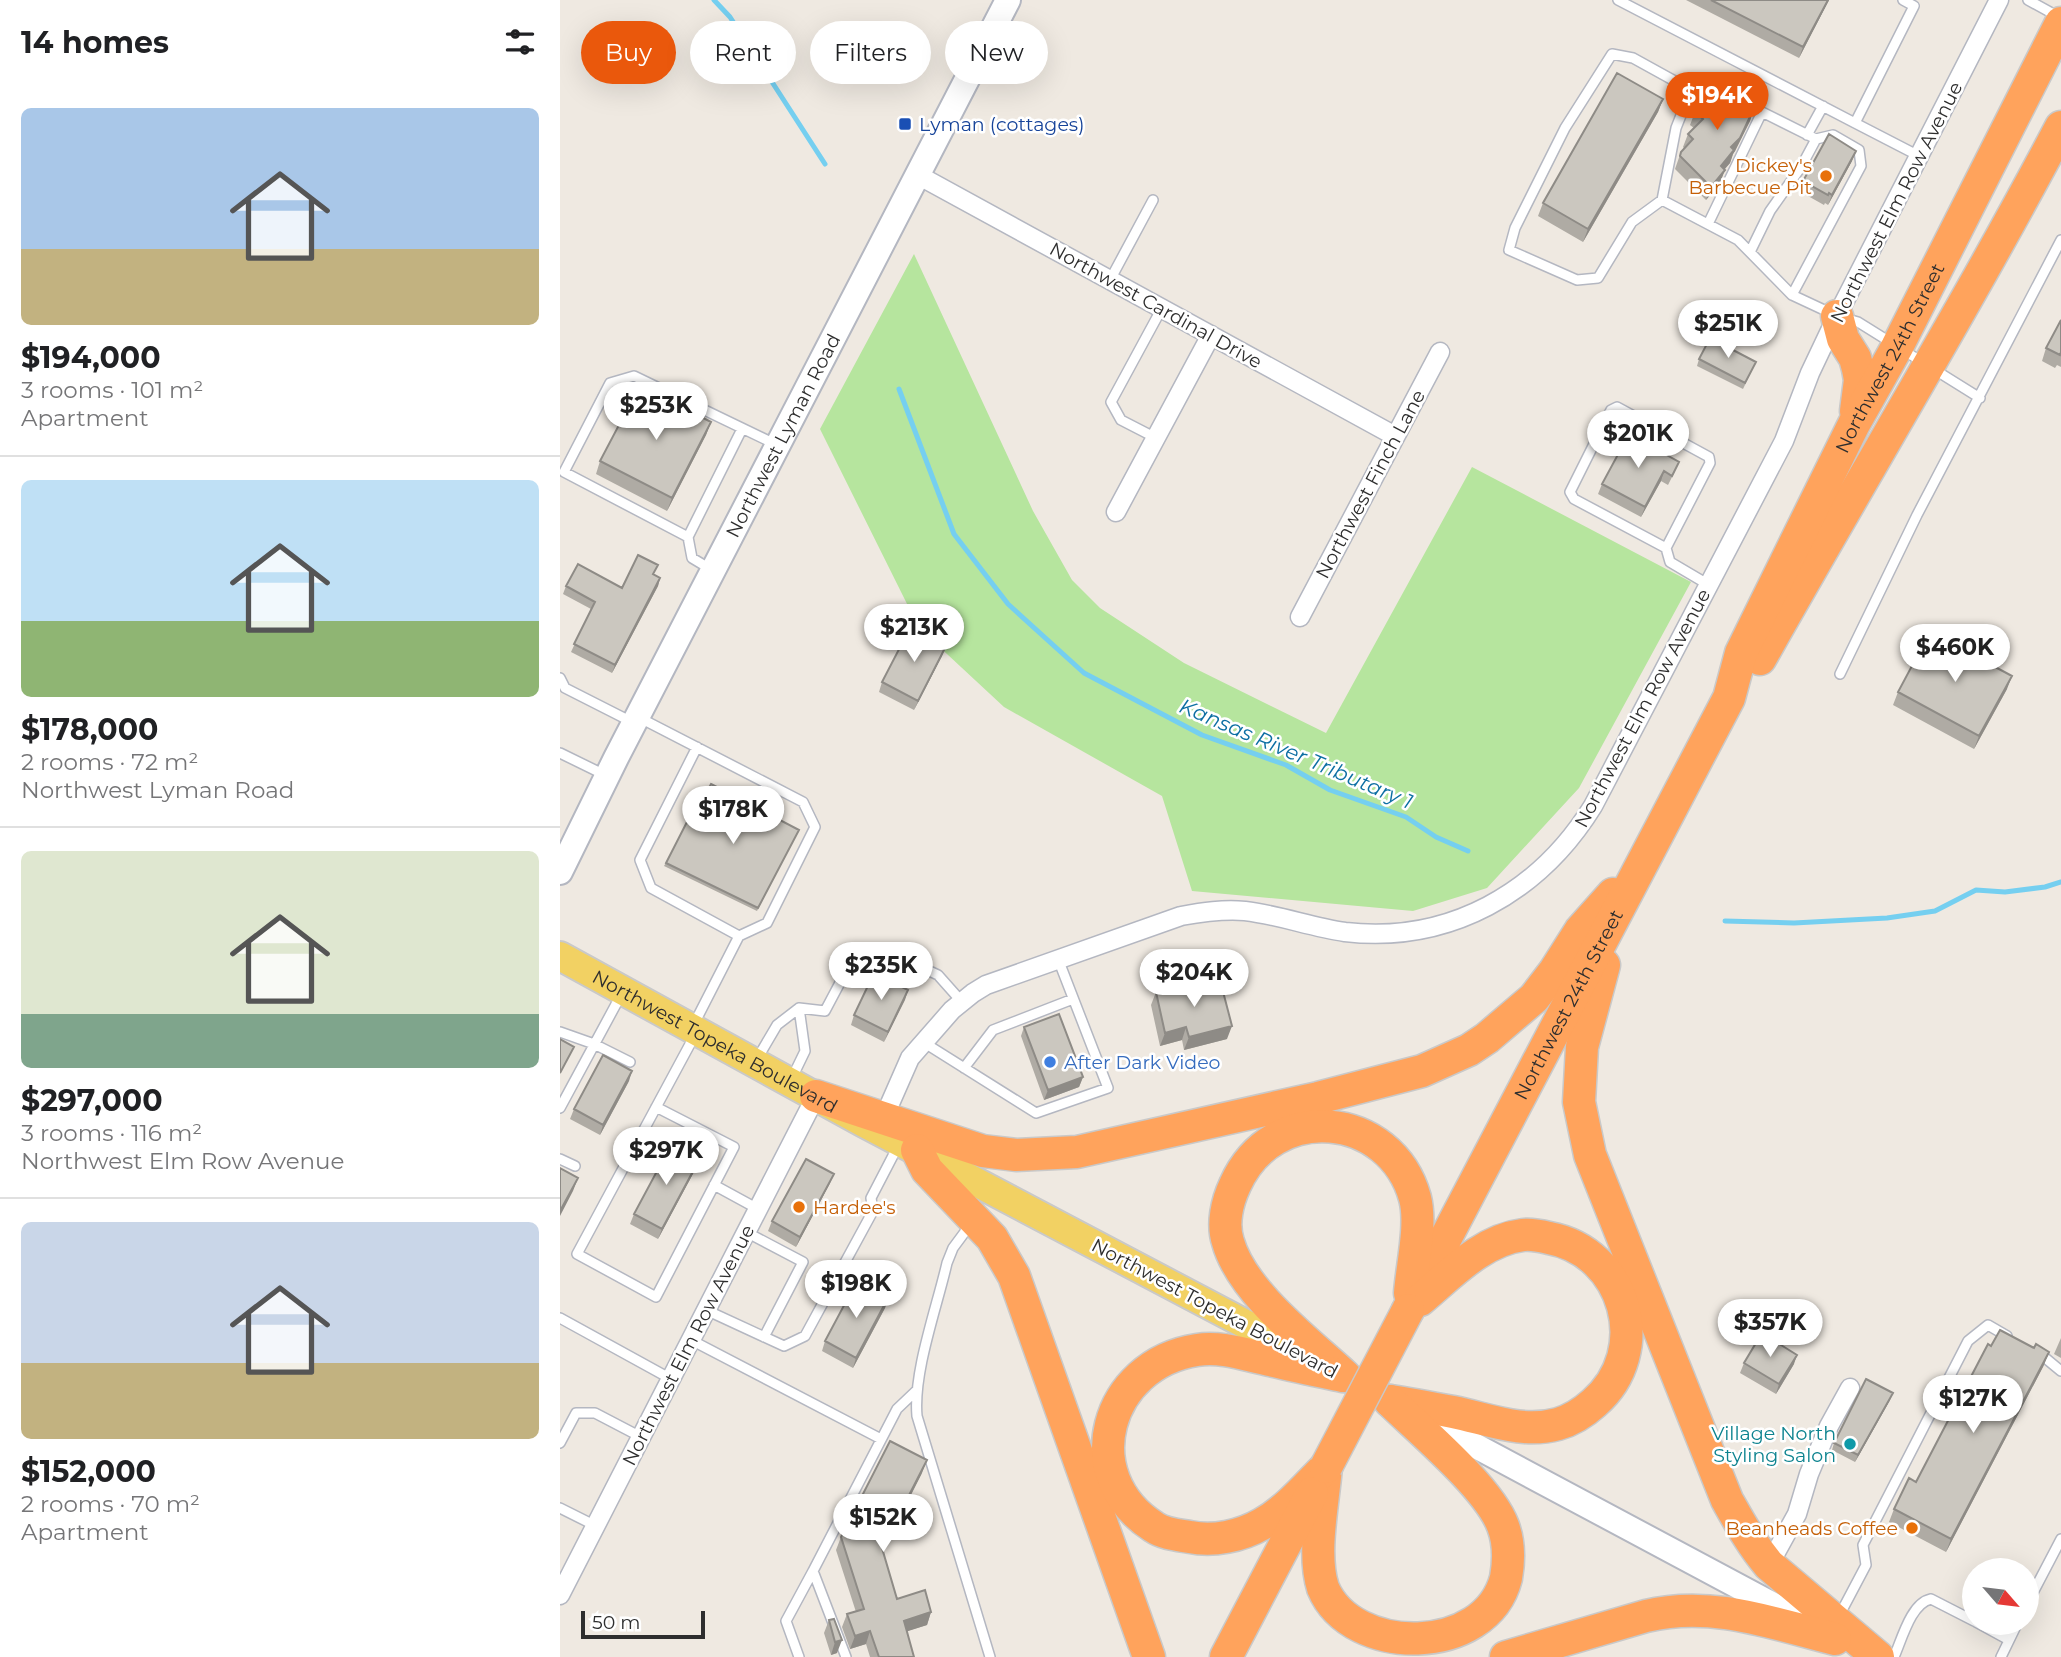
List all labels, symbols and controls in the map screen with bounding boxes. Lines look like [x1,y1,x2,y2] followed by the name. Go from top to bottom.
[581,21,676,84] chip: Buy
[690,21,796,84] chip: Rent
[810,21,931,84] chip: Filters
[945,21,1048,84] chip: New
[501,23,539,61] icon: filters
[21,24,169,61] text: 14 homes
[1668,72,1766,132] pin: $194K
[1826,78,1967,326] street label: Northwest Elm Row Avenue
[1682,81,1752,109] text: $194K
[919,113,1084,136] place label: Lyman (cottages)
[897,116,913,132] marker: Lyman (cottages)
[217,153,343,279] icon: home
[1688,154,1812,199] place label: Dickey's Barbecue Pit
[1818,168,1834,184] marker: Dickey's Barbecue Pit
[1046,237,1266,374] street label: Northwest Cardinal Drive
[1831,259,1950,457] street label: Northwest 24th Street
[1679,300,1777,360] pin: $251K
[1694,309,1762,337] text: $251K
[721,330,845,541] street label: Northwest Lyman Road
[21,339,161,376] text: $194,000
[21,376,203,404] text: 3 rooms · 101 m²
[607,382,705,442] pin: $253K
[1311,386,1430,583] street label: Northwest Finch Lane
[620,391,692,419] text: $253K
[21,404,149,432] text: Apartment
[1589,410,1687,470] pin: $201K
[1603,419,1673,447] text: $201K
[217,525,343,651] icon: home
[1570,585,1715,832] street label: Northwest Elm Row Avenue
[865,604,963,664] pin: $213K
[880,613,948,641] text: $213K
[1906,624,2004,684] pin: $460K
[1916,633,1994,661] text: $460K
[1176,693,1417,814] water label: Kansas River Tributary 1
[21,711,158,748] text: $178,000
[21,748,198,776] text: 2 rooms · 72 m²
[21,776,294,804] text: Northwest Lyman Road
[684,786,782,846] pin: $178K
[698,795,768,823] text: $178K
[217,896,343,1022] icon: home
[1509,905,1628,1104] street label: Northwest 24th Street
[832,942,930,1002] pin: $235K
[1145,950,1243,1009] pin: $204K
[845,951,917,979] text: $235K
[1156,958,1232,986] text: $204K
[588,965,841,1118] street label: Northwest Topeka Boulevard
[1064,1051,1221,1074] place label: After Dark Video
[1042,1054,1058,1070] marker: After Dark Video
[21,1082,163,1119] text: $297,000
[21,1119,202,1147] text: 3 rooms · 116 m²
[617,1128,715,1187] pin: $297K
[629,1136,703,1164] text: $297K
[21,1147,344,1175] text: Northwest Elm Row Avenue
[813,1196,896,1219] place label: Hardee's
[791,1199,807,1215] marker: Hardee's
[618,1221,759,1469] street label: Northwest Elm Row Avenue
[1088,1234,1342,1383] street label: Northwest Topeka Boulevard
[807,1260,905,1320] pin: $198K
[217,1267,343,1393] icon: home
[821,1269,891,1297] text: $198K
[1721,1300,1819,1359] pin: $357K
[1734,1308,1806,1336] text: $357K
[1924,1376,2022,1435] pin: $127K
[1939,1384,2007,1412] text: $127K
[1711,1422,1836,1467] place label: Village North Styling Salon
[1842,1436,1858,1452] marker: Village North Styling Salon
[21,1453,156,1490] text: $152,000
[21,1490,200,1518] text: 2 rooms · 70 m²
[834,1494,932,1554] pin: $152K
[849,1503,917,1531] text: $152K
[1725,1517,1898,1540] place label: Beanheads Coffee
[21,1518,149,1546] text: Apartment
[1904,1520,1920,1536] marker: Beanheads Coffee
[1962,1558,2039,1634] north arrow
[1962,1558,2039,1635] map controls
[581,1608,705,1640] scale bar
[592,1611,640,1634] text: 50 m

